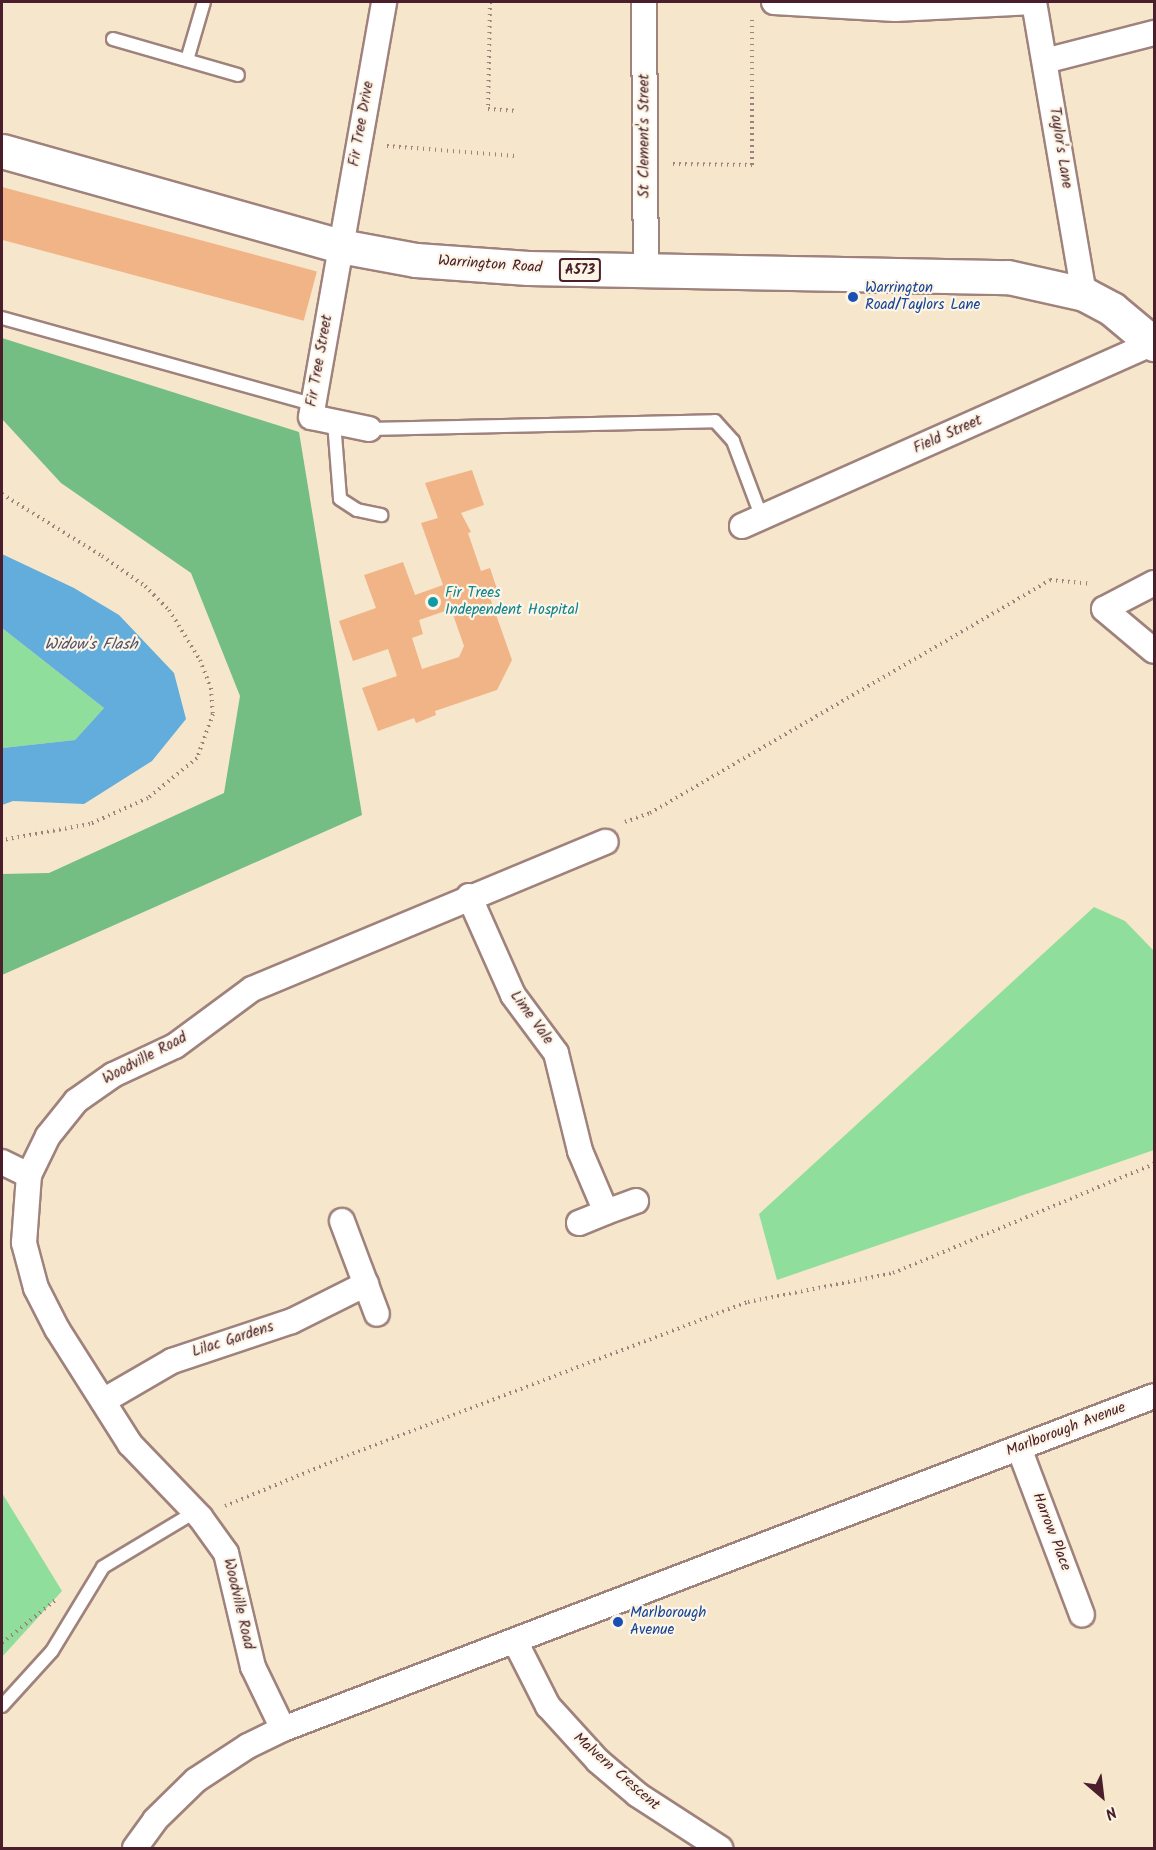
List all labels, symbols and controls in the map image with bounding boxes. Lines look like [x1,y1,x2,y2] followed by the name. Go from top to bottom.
[636,74,654,198] street label: St Clement's Street
[346,80,378,168] street label: Fir Tree Drive
[1045,106,1075,190] street label: Taylor's Lane
[437,252,543,278] street label: Warrington Road
[558,259,602,281] road number: A573
[865,279,980,314] place label: Warrington Road/Taylors Lane
[846,290,860,304] marker: Warrington Road/Taylors Lane
[303,314,337,408] street label: Fir Tree Street
[911,412,985,458] street label: Field Street
[445,584,578,619] place label: Fir Trees Independent Hospital
[426,595,440,609] marker: Fir Trees Independent Hospital
[44,635,138,655] water label: Widow's Flash
[506,988,556,1048] street label: Lime Vale
[100,1029,190,1089] street label: Woodville Road
[190,1318,276,1362] street label: Lilac Gardens
[1004,1399,1128,1461] street label: Marlborough Avenue
[1028,1490,1074,1574] street label: Harrow Place
[219,1557,257,1651] street label: Woodville Road
[630,1604,706,1639] place label: Marlborough Avenue
[611,1615,625,1629] marker: Marlborough Avenue
[569,1729,663,1815] street label: Malvern Crescent
[1072,1766,1132,1826] north arrow
[1100,1799,1121,1826] text: N

